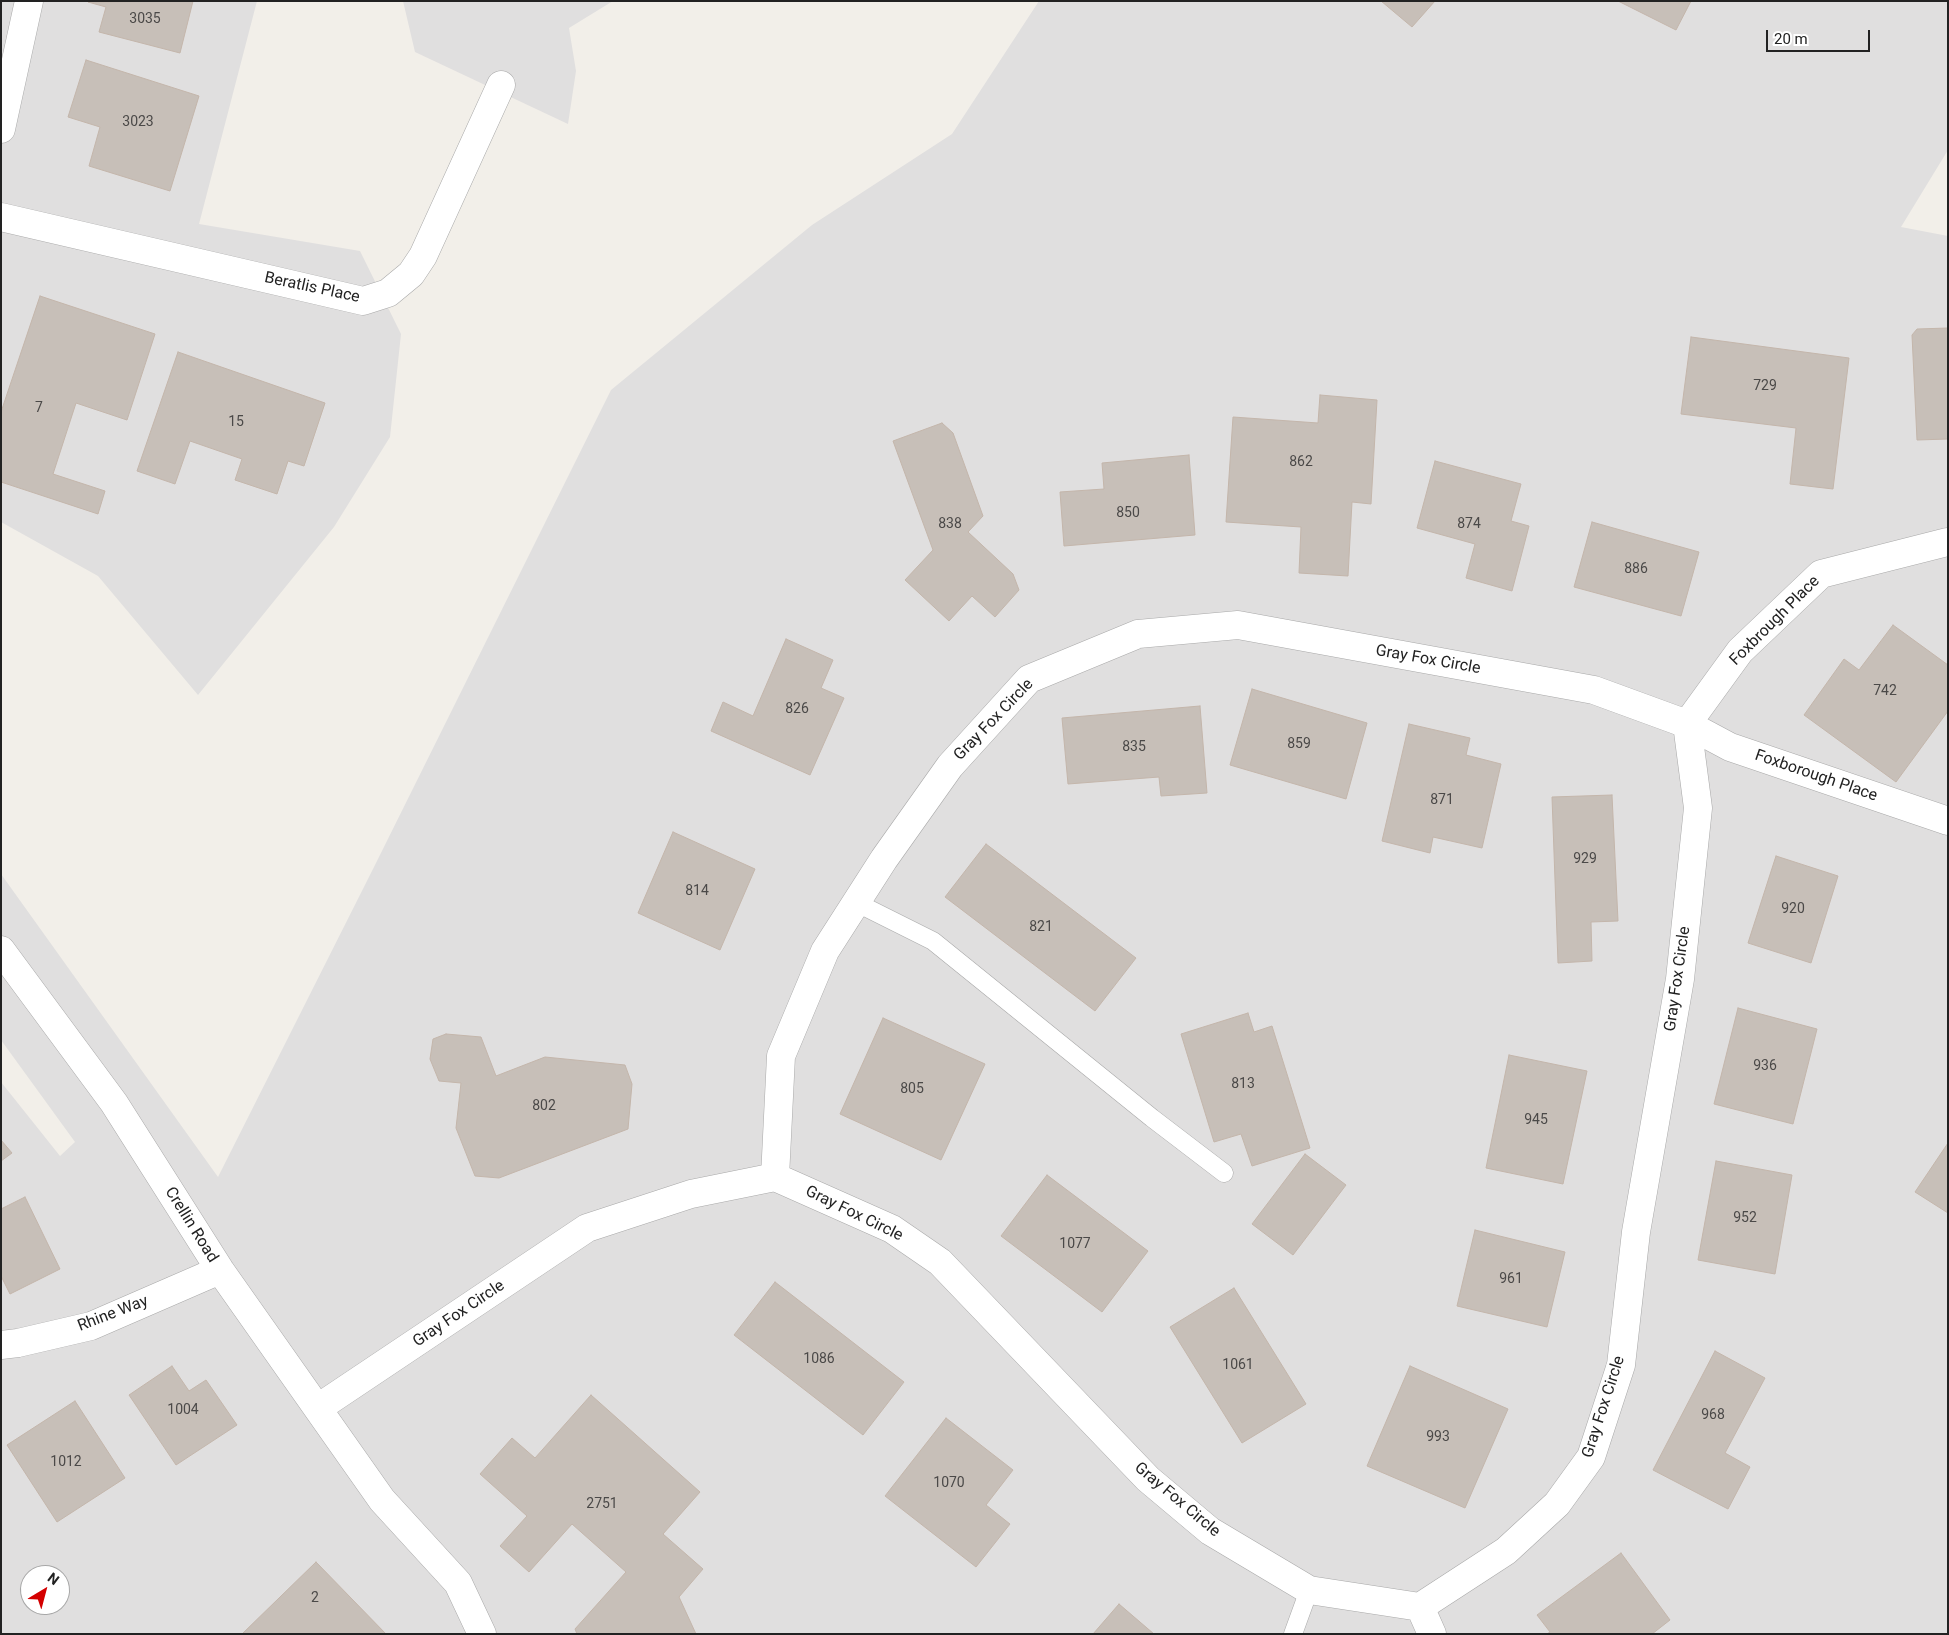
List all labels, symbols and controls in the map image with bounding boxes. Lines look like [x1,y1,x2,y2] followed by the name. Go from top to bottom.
[129,11,161,27] house number: 3035
[1769,20,1873,52] scale bar
[1774,30,1808,48] text: 20 m
[122,114,154,130] house number: 3023
[263,269,361,307] street label: Beratlis Place
[1753,378,1777,394] house number: 729
[35,400,43,416] house number: 7
[228,414,244,430] house number: 15
[1289,454,1313,470] house number: 862
[1116,505,1140,521] house number: 850
[938,516,962,532] house number: 838
[1457,516,1481,532] house number: 874
[1624,561,1648,577] house number: 886
[1726,572,1824,670] street label: Foxbrough Place
[1374,641,1482,679] street label: Gray Fox Circle
[950,675,1038,765] street label: Gray Fox Circle
[1873,683,1897,699] house number: 742
[785,701,809,717] house number: 826
[1287,736,1311,752] house number: 859
[1122,739,1146,755] house number: 835
[1752,746,1880,806] street label: Foxborough Place
[1430,792,1454,808] house number: 871
[1573,851,1597,867] house number: 929
[685,883,709,899] house number: 814
[1781,901,1805,917] house number: 920
[1029,919,1053,935] house number: 821
[1661,925,1695,1033] street label: Gray Fox Circle
[1753,1058,1777,1074] house number: 936
[1231,1076,1255,1092] house number: 813
[900,1081,924,1097] house number: 805
[532,1098,556,1114] house number: 802
[1524,1112,1548,1128] house number: 945
[802,1182,906,1246] street label: Gray Fox Circle
[160,1184,222,1266] street label: Crellin Road
[1733,1210,1757,1226] house number: 952
[1059,1236,1091,1252] house number: 1077
[1499,1271,1523,1287] house number: 961
[410,1276,508,1352] street label: Gray Fox Circle
[75,1292,151,1336] street label: Rhine Way
[803,1351,835,1367] house number: 1086
[1578,1354,1630,1460] street label: Gray Fox Circle
[1222,1357,1254,1373] house number: 1061
[167,1402,199,1418] house number: 1004
[1701,1407,1725,1423] house number: 968
[1426,1429,1450,1445] house number: 993
[50,1454,82,1470] house number: 1012
[1130,1459,1224,1541] street label: Gray Fox Circle
[933,1475,965,1491] house number: 1070
[586,1496,618,1512] house number: 2751
[20,1565,70,1615] north arrow
[45,1569,62,1588] text: N
[311,1590,319,1606] house number: 2

